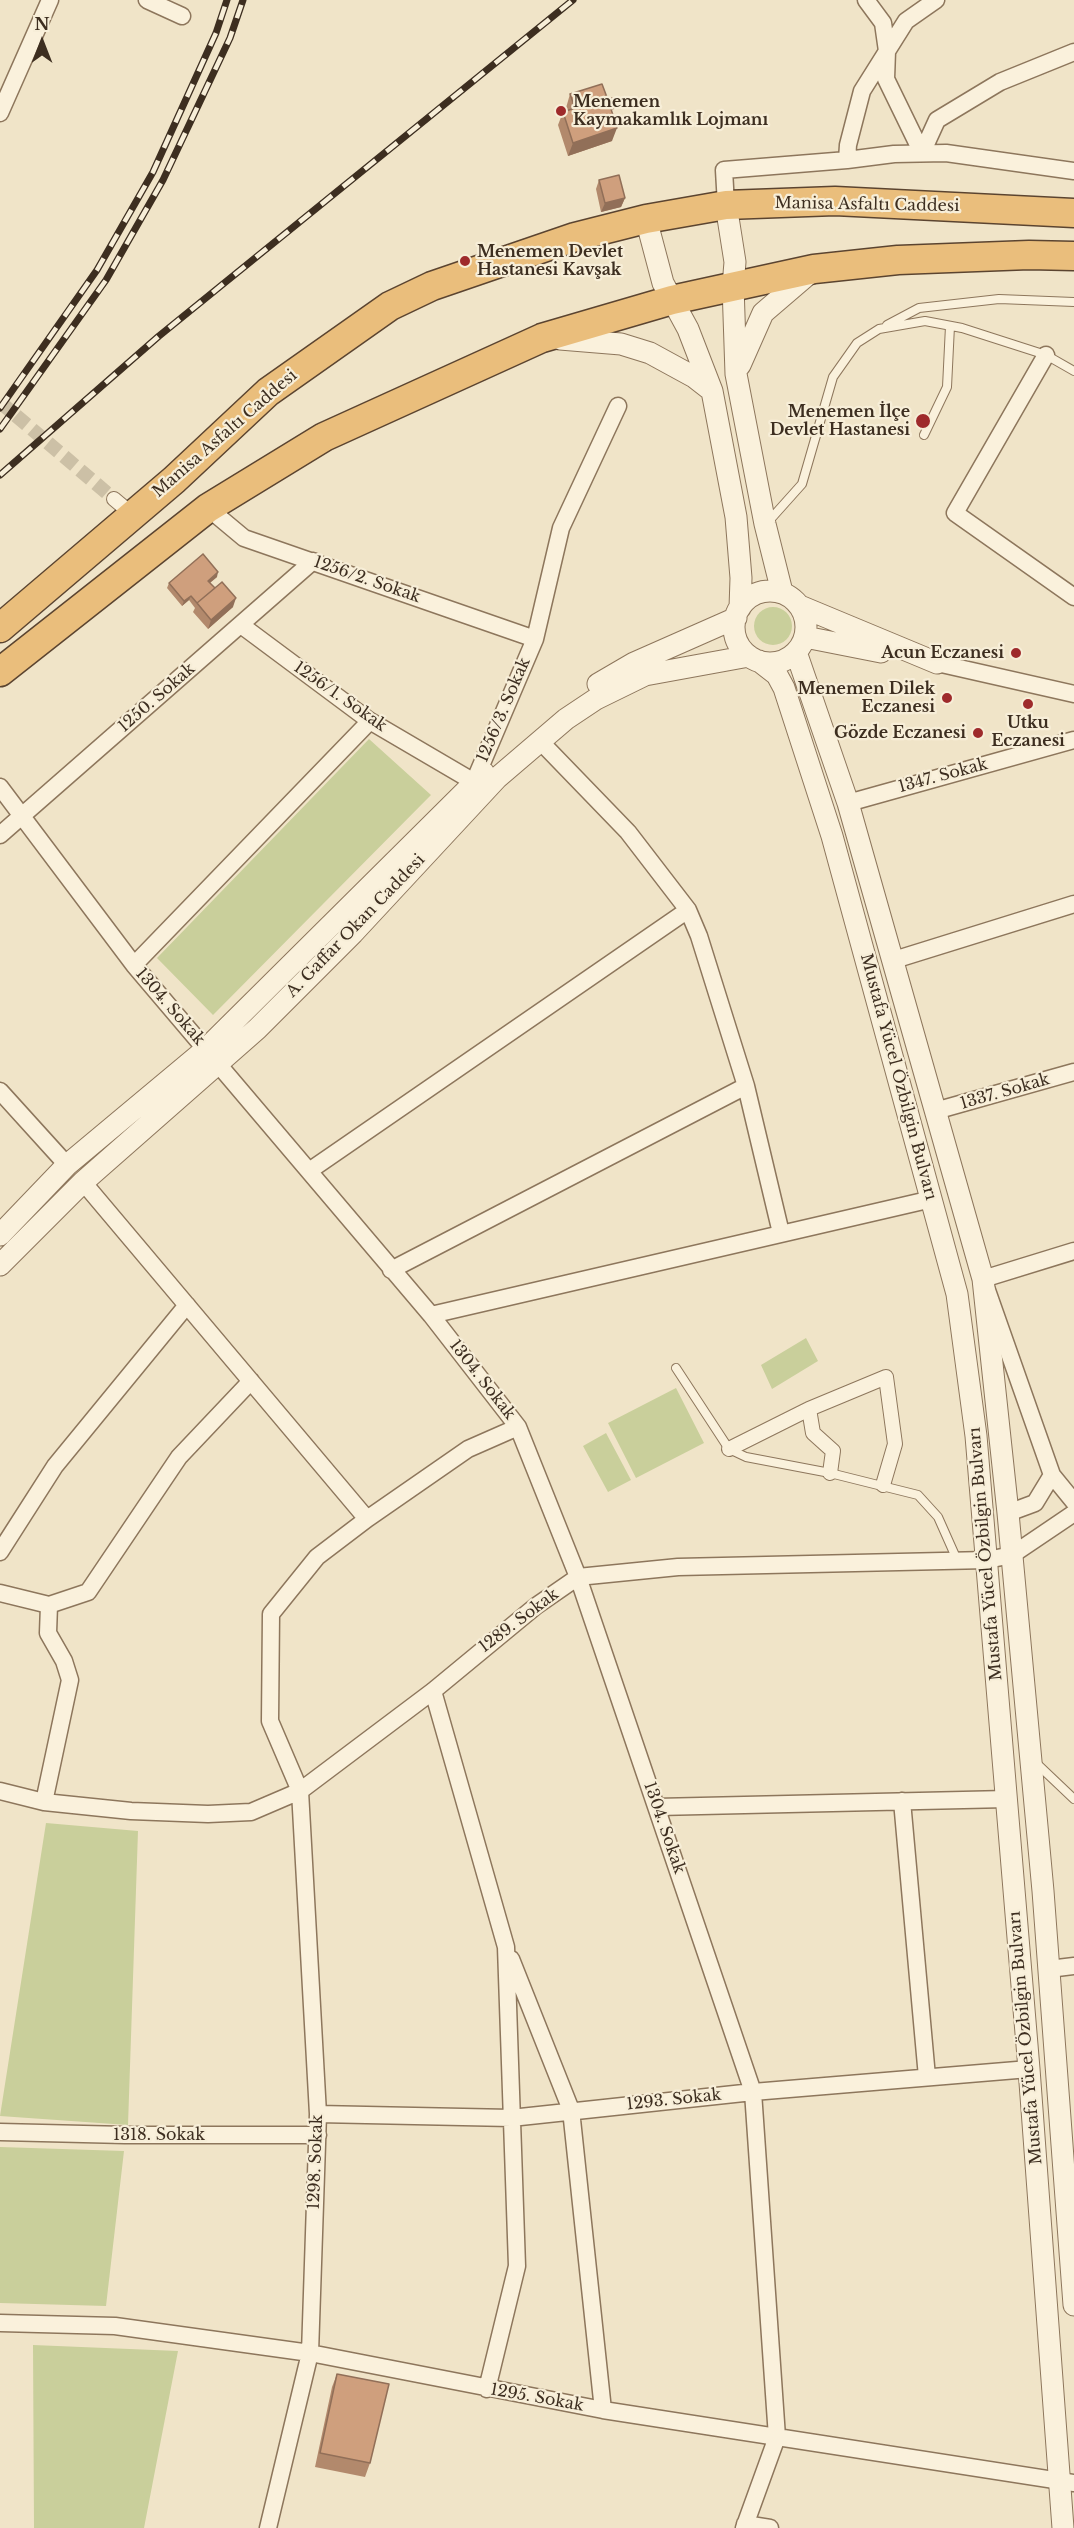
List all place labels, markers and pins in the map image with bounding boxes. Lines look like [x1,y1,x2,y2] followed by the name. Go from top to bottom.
[573,92,768,130] place label: Menemen Kaymakamlık Lojmanı
[554,104,568,118] marker: Menemen Kaymakamlık Lojmanı
[477,242,623,280] place label: Menemen Devlet Hastanesi Kavşak
[458,254,472,268] marker: Menemen Devlet Hastanesi Kavşak
[770,402,910,440] place label: Menemen İlçe Devlet Hastanesi
[914,412,932,430] marker: Menemen İlçe Devlet Hastanesi
[881,643,1004,663] place label: Acun Eczanesi
[1009,646,1023,660] marker: Acun Eczanesi
[798,679,935,717] place label: Menemen Dilek Eczanesi
[940,691,954,705] marker: Menemen Dilek Eczanesi
[1021,697,1035,711] marker: Utku Eczanesi
[991,713,1065,751] place label: Utku Eczanesi
[834,723,966,743] place label: Gözde Eczanesi
[971,726,985,740] marker: Gözde Eczanesi

